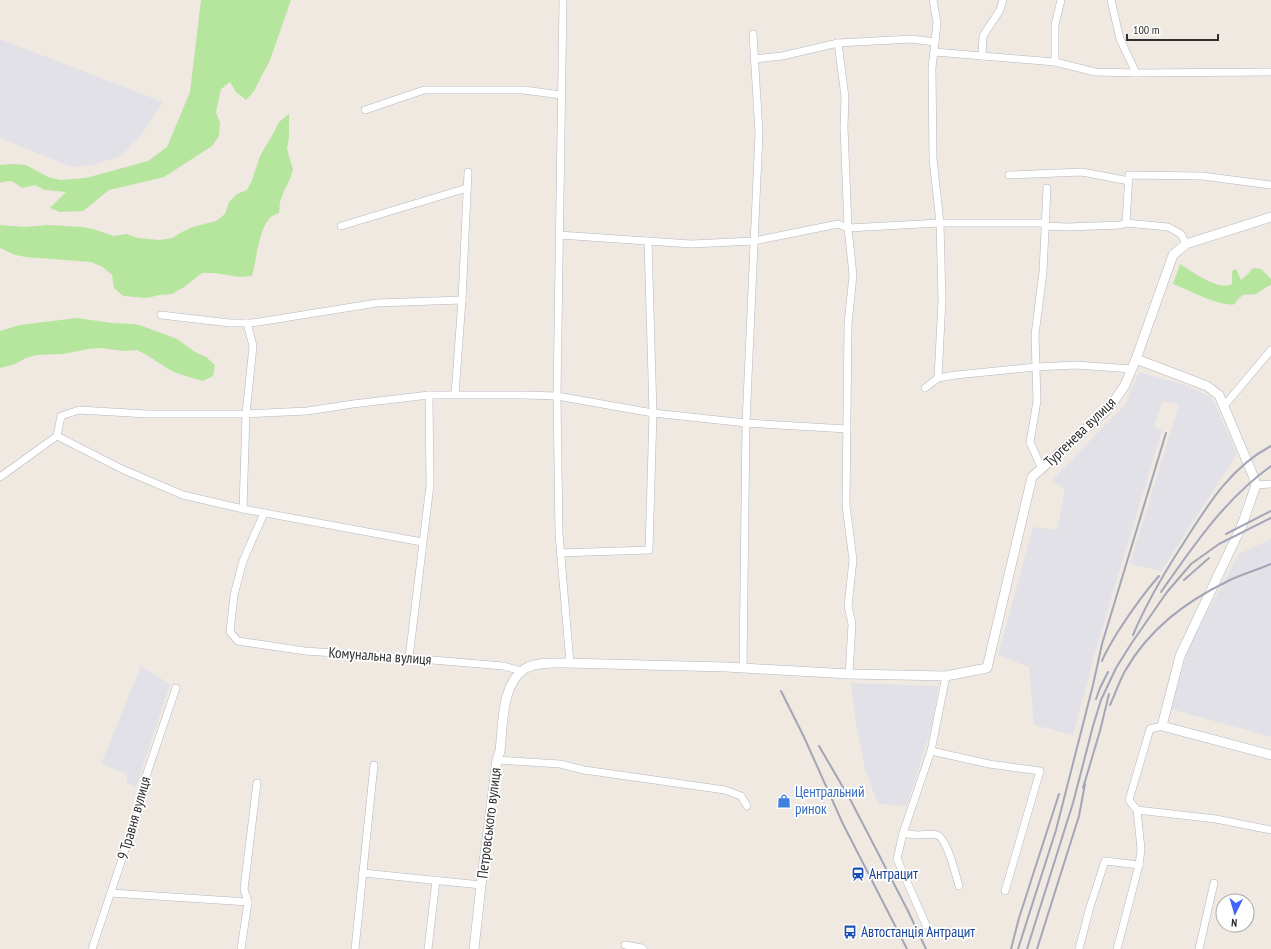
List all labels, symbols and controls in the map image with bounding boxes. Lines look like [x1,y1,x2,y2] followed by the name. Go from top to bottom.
[1127,16,1218,42] scale bar
[1133,22,1160,37] text: 100 m
[1040,393,1120,471] street label: Тургенева вулиця
[328,642,432,669] street label: Комунальна вулиця
[472,766,505,880] street label: Петровського вулиця
[113,774,154,862] street label: 9 Травня вулиця
[795,782,864,818] place label: Центральний ринок
[776,793,792,809] shop icon: Центральний ринок
[869,864,918,883] place label: Антрацит
[850,866,866,882] station icon: Антрацит
[1215,893,1255,933] north arrow
[1231,916,1238,930] text: N
[861,922,975,941] place label: Автостанція Антрацит
[842,924,858,940] bus stop icon: Автостанція Антрацит

